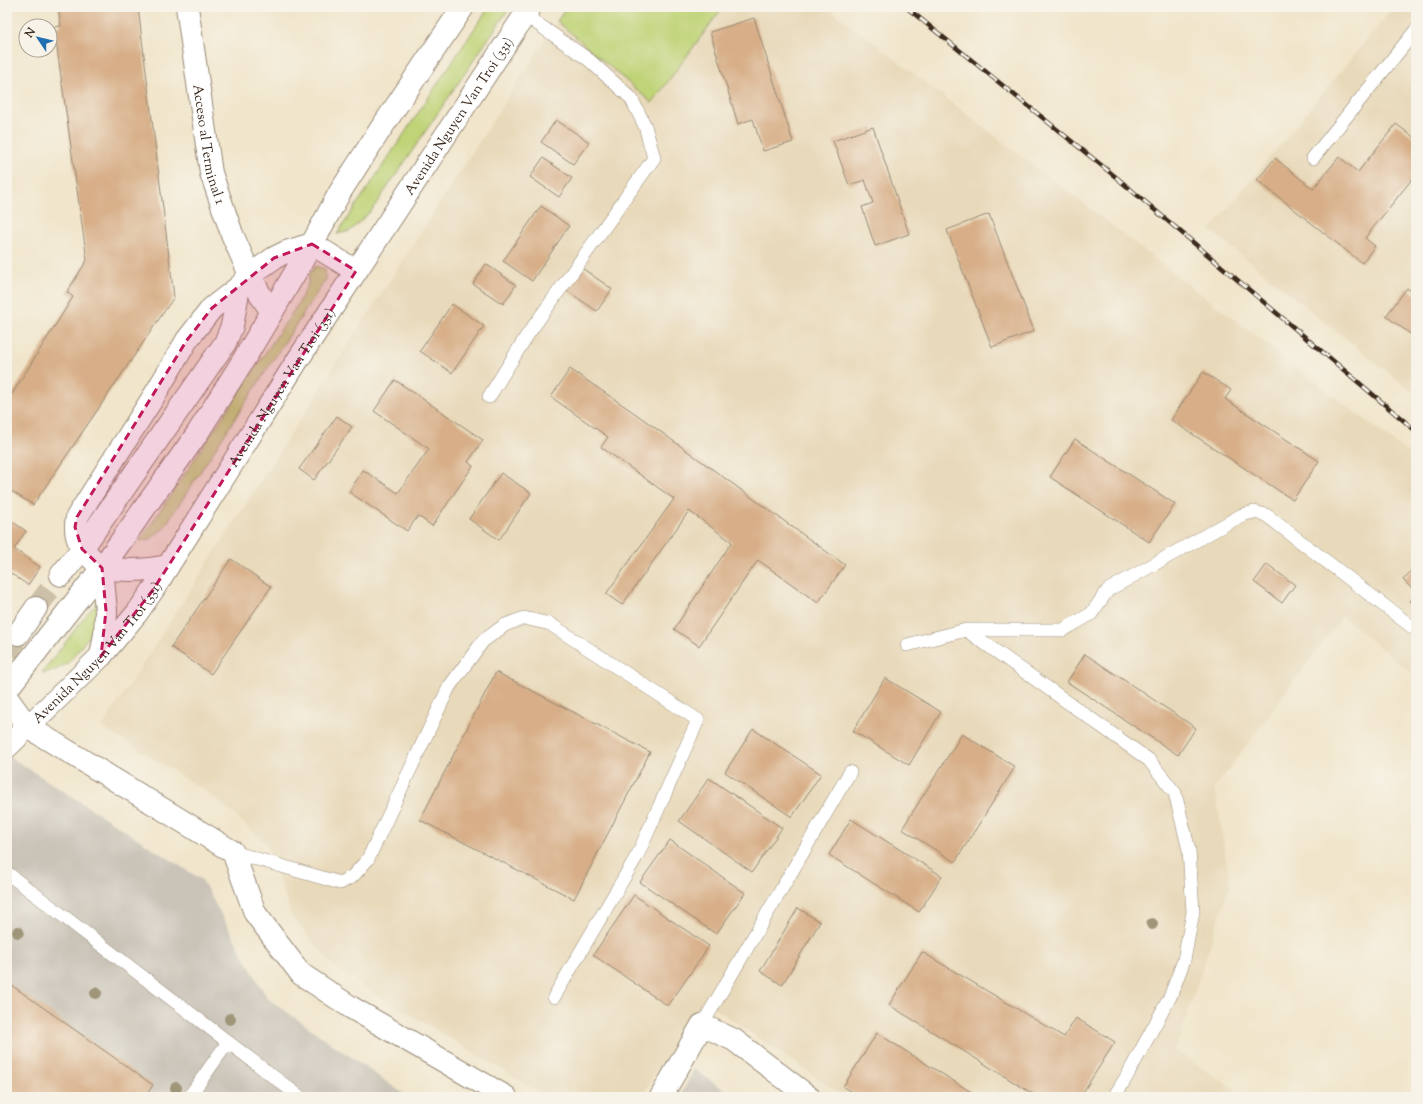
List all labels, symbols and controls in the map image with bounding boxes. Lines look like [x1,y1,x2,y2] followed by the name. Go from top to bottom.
[18,18,58,58] north arrow
[21,24,40,42] text: N
[401,34,519,200] street label: Avenida Nguyen Van Troi (331)
[186,83,229,208] street label: Acceso al Terminal 1
[225,305,341,472] street label: Avenida Nguyen Van Troi (331)
[29,578,168,729] street label: Avenida Nguyen Van Troi (331)

